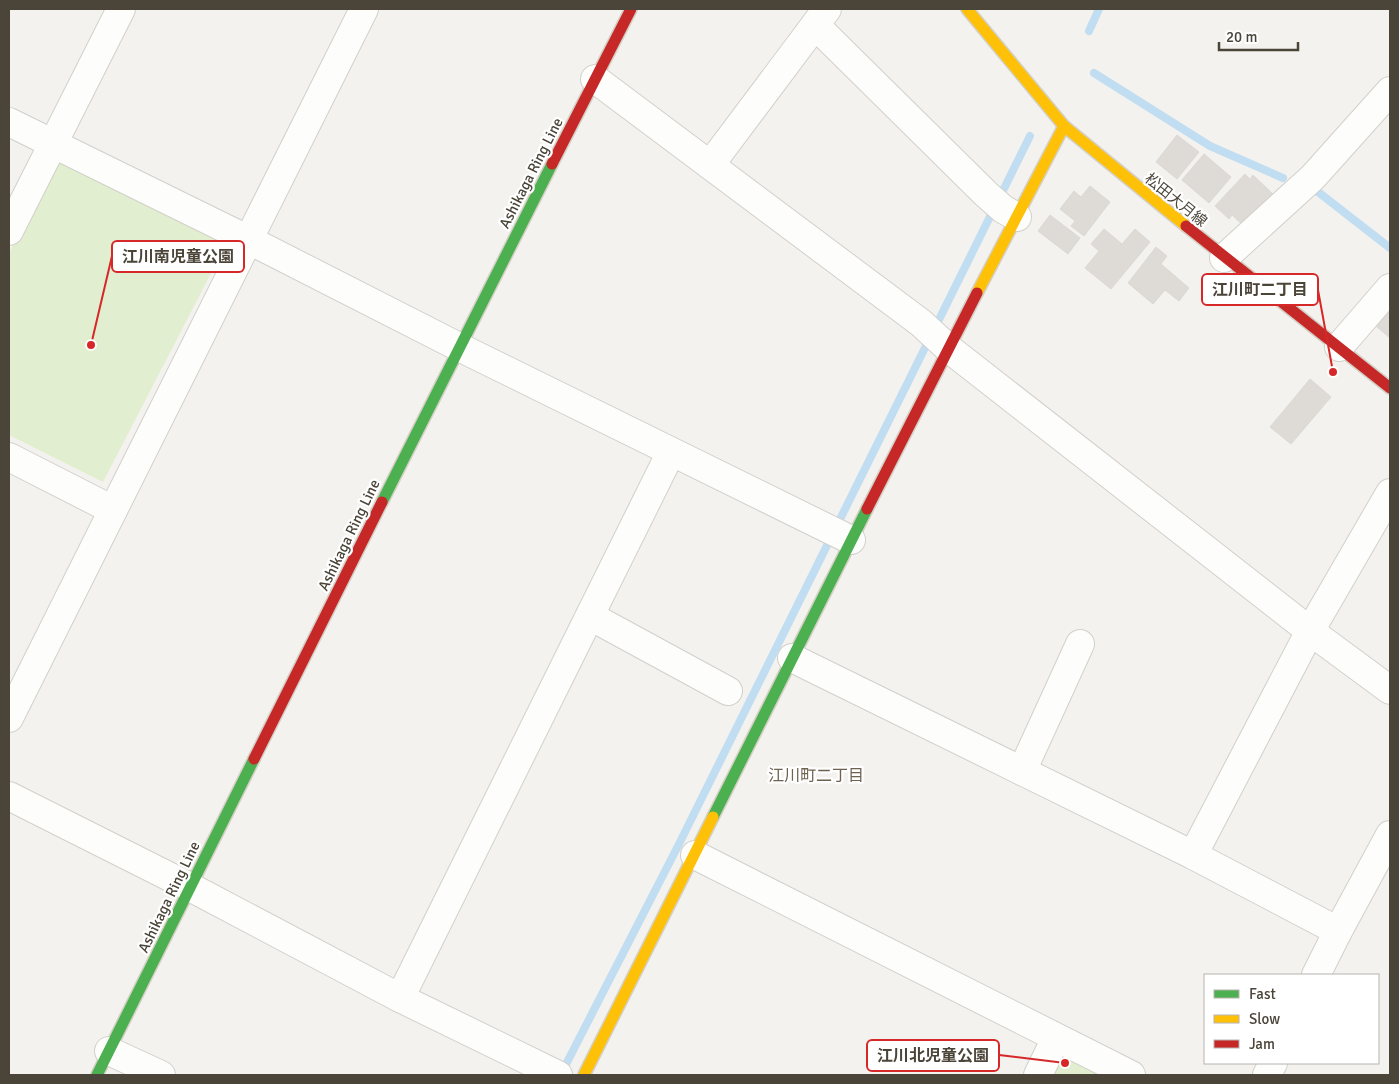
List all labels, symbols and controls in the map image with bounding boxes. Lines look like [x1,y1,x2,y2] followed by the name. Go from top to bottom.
[1219,20,1298,52] scale bar
[1226,28,1257,46] text: 20 m
[495,115,567,231] street label: Ashikaga Ring Line
[1141,169,1211,231] street label: 松田大月線
[112,241,244,272] callout: 江川南児童公園
[122,247,234,267] text: 江川南児童公園
[1202,274,1318,305] callout: 江川町二丁目
[1212,280,1308,300] text: 江川町二丁目
[314,476,384,594] street label: Ashikaga Ring Line
[768,766,864,786] district label: 江川町二丁目
[134,838,204,956] street label: Ashikaga Ring Line
[1204,974,1379,1064] legend
[1249,985,1276,1003] text: Fast
[1249,1010,1280,1028] text: Slow
[1249,1035,1275,1053] text: Jam
[867,1040,999,1071] callout: 江川北児童公園
[877,1046,989,1066] text: 江川北児童公園

